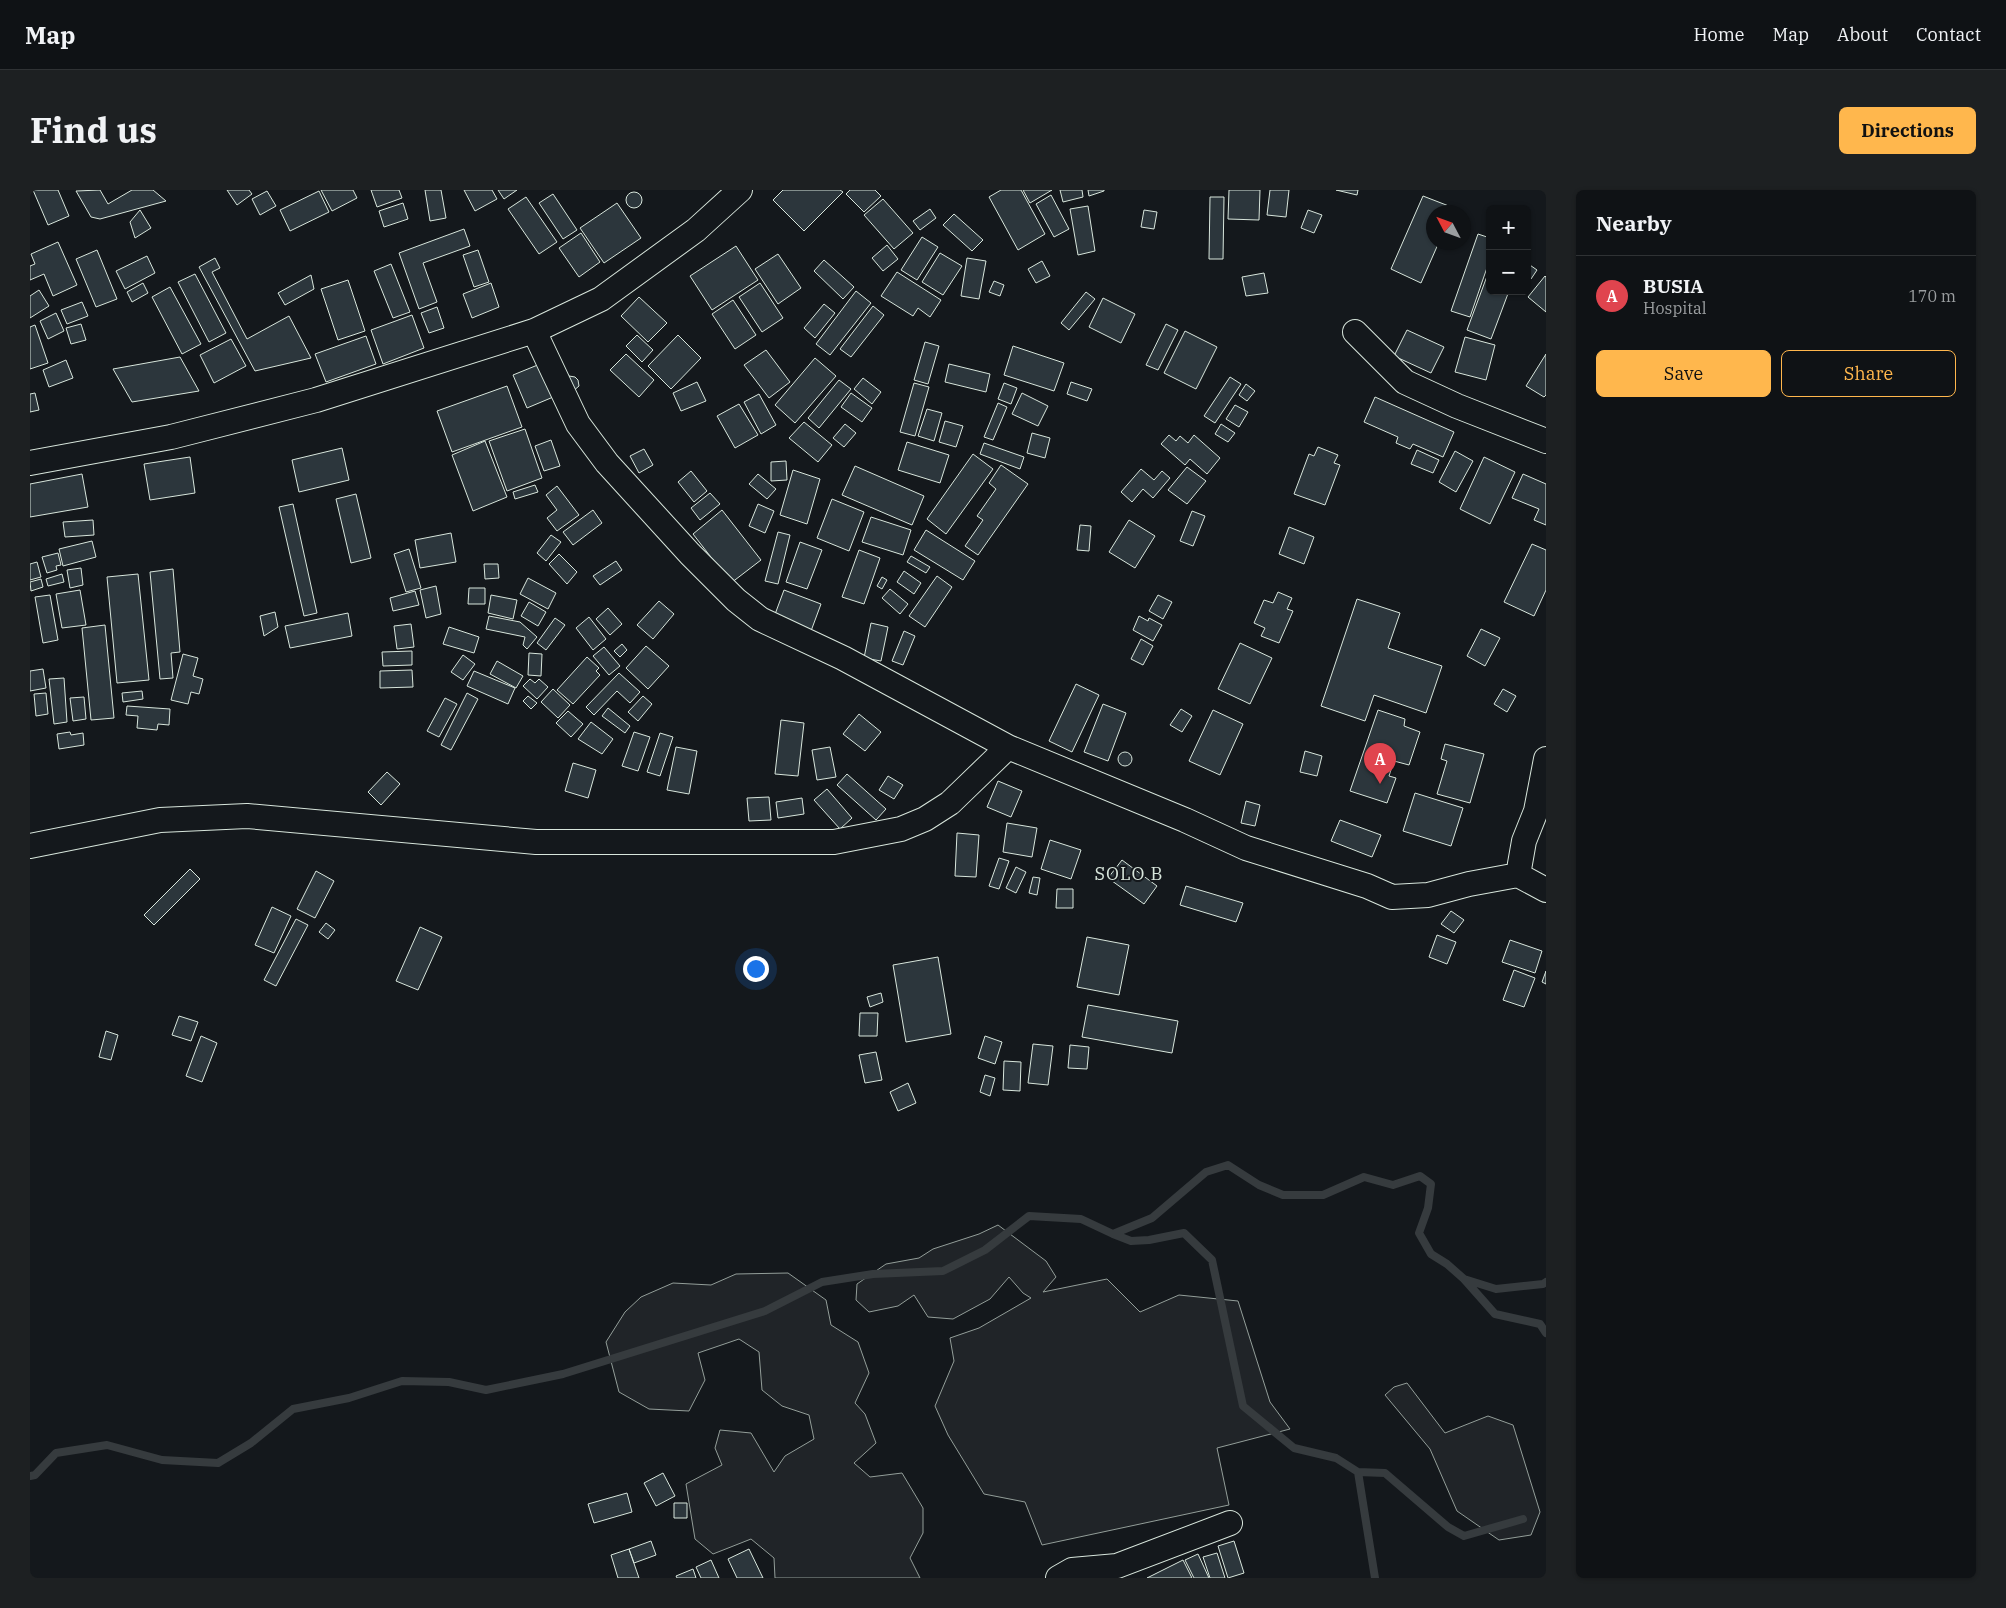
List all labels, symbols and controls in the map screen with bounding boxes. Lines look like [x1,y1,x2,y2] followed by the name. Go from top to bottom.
[25,19,75,51] text: Map
[1693,23,1745,46] text: Home
[1773,23,1809,46] text: Map
[1837,23,1888,46] text: About
[1916,23,1981,46] text: Contact
[30,107,157,153] text: Find us
[1839,107,1976,154] button: Directions
[1426,205,1471,250] north arrow
[1486,205,1531,295] map controls
[1486,205,1531,250] button: +
[1596,209,1672,237] text: Nearby
[1486,250,1531,295] button: −
[1643,274,1704,298] text: BUSIA
[1606,286,1618,306] text: A
[1908,286,1956,306] text: 170 m
[1643,298,1706,318] text: Hospital
[1596,350,1771,397] button: Save
[1781,350,1956,397] button: Share
[1364,743,1396,784] pin: A
[1094,862,1164,885] district label: SOLO B
[743,956,769,982] your location

